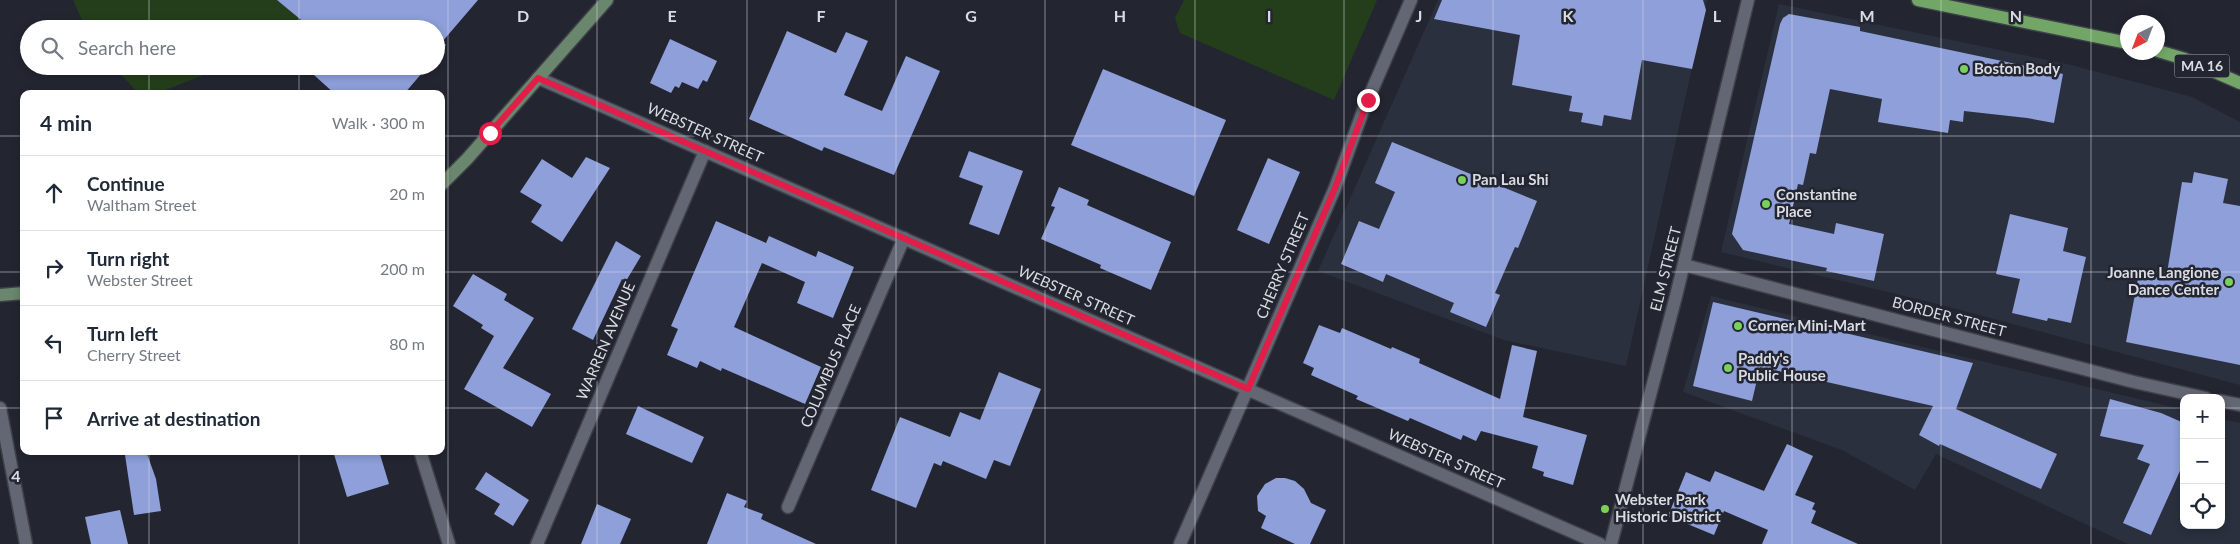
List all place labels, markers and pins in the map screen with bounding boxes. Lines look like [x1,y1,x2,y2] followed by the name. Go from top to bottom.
[1974,59,2060,77] place label: Boston Body
[1958,63,1970,75] marker: Boston Body
[1472,170,1549,188] place label: Pan Lau Shi
[1456,174,1468,186] marker: Pan Lau Shi
[1776,185,1857,220] place label: Constantine Place
[1760,198,1772,210] marker: Constantine Place
[2107,263,2219,298] place label: Joanne Langione Dance Center
[2223,276,2235,288] marker: Joanne Langione Dance Center
[1748,316,1866,334] place label: Corner Mini-Mart
[1732,320,1744,332] marker: Corner Mini-Mart
[1738,349,1826,384] place label: Paddy's Public House
[1722,362,1734,374] marker: Paddy's Public House
[1615,490,1721,525] place label: Webster Park Historic District
[1599,503,1611,515] marker: Webster Park Historic District

